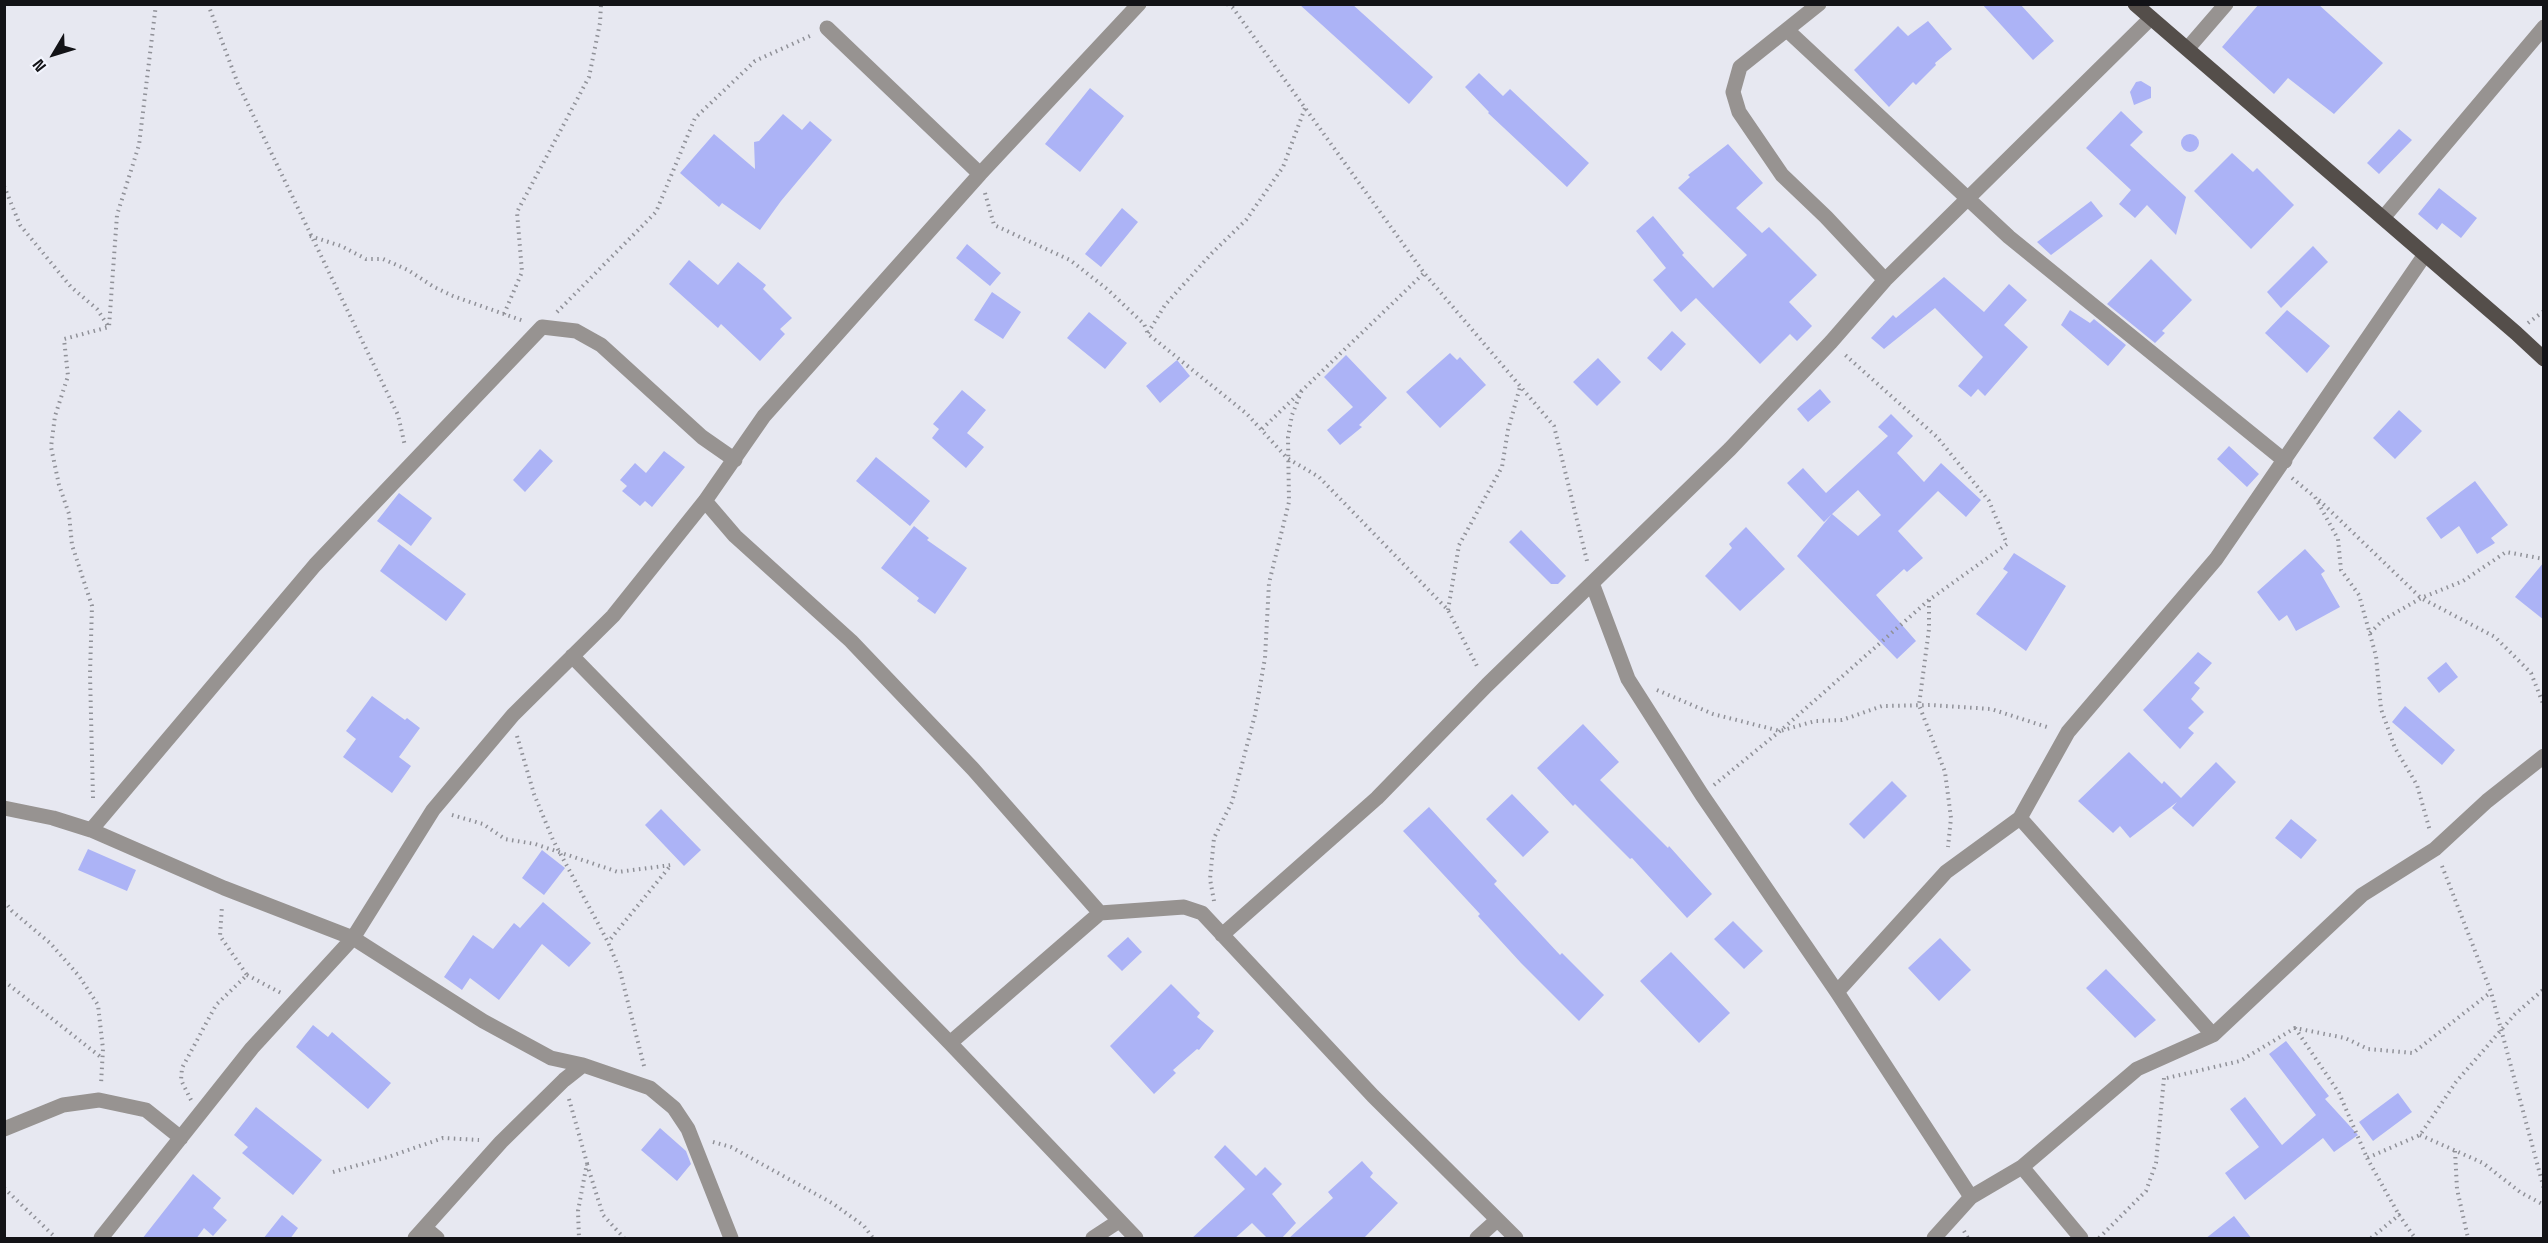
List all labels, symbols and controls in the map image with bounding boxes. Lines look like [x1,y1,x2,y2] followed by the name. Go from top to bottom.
[24,24,84,84] north arrow
[28,55,51,76] text: N

